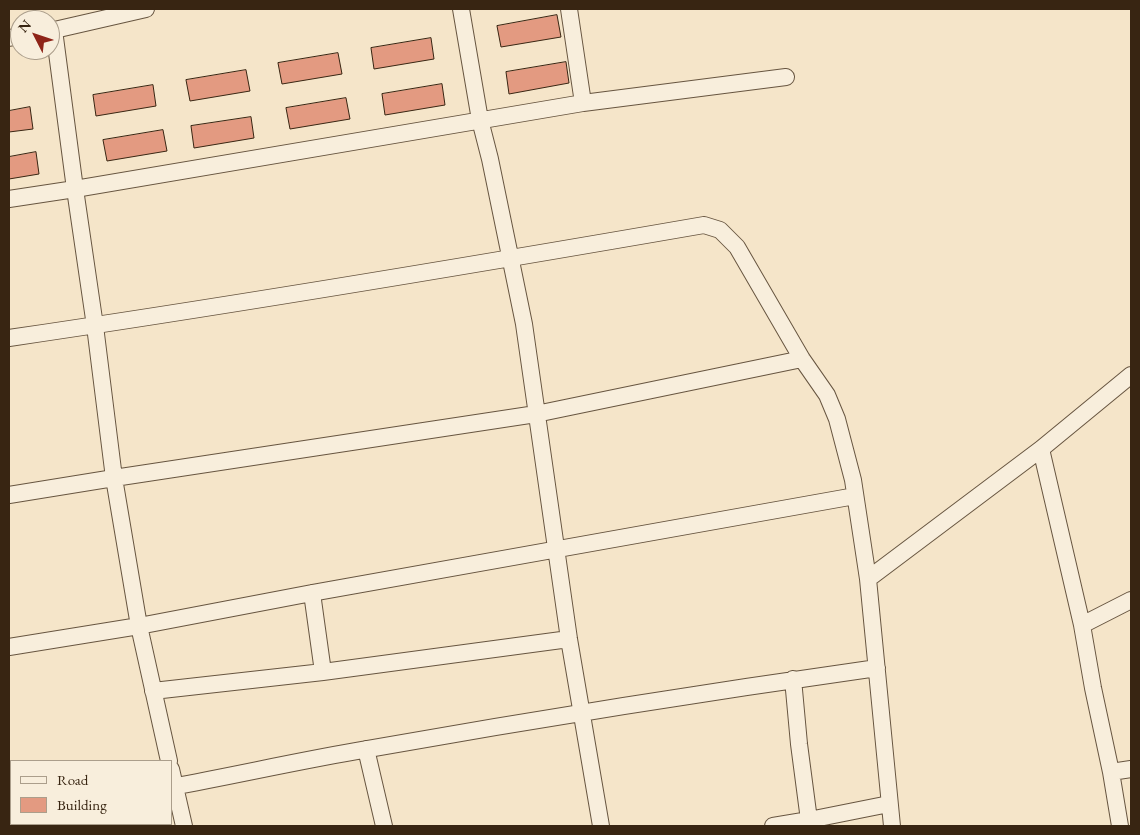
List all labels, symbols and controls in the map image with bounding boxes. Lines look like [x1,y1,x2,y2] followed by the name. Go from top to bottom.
[10,10,60,60] north arrow
[14,16,35,36] text: N
[10,760,172,825] legend
[57,770,88,789] text: Road
[57,795,107,814] text: Building

